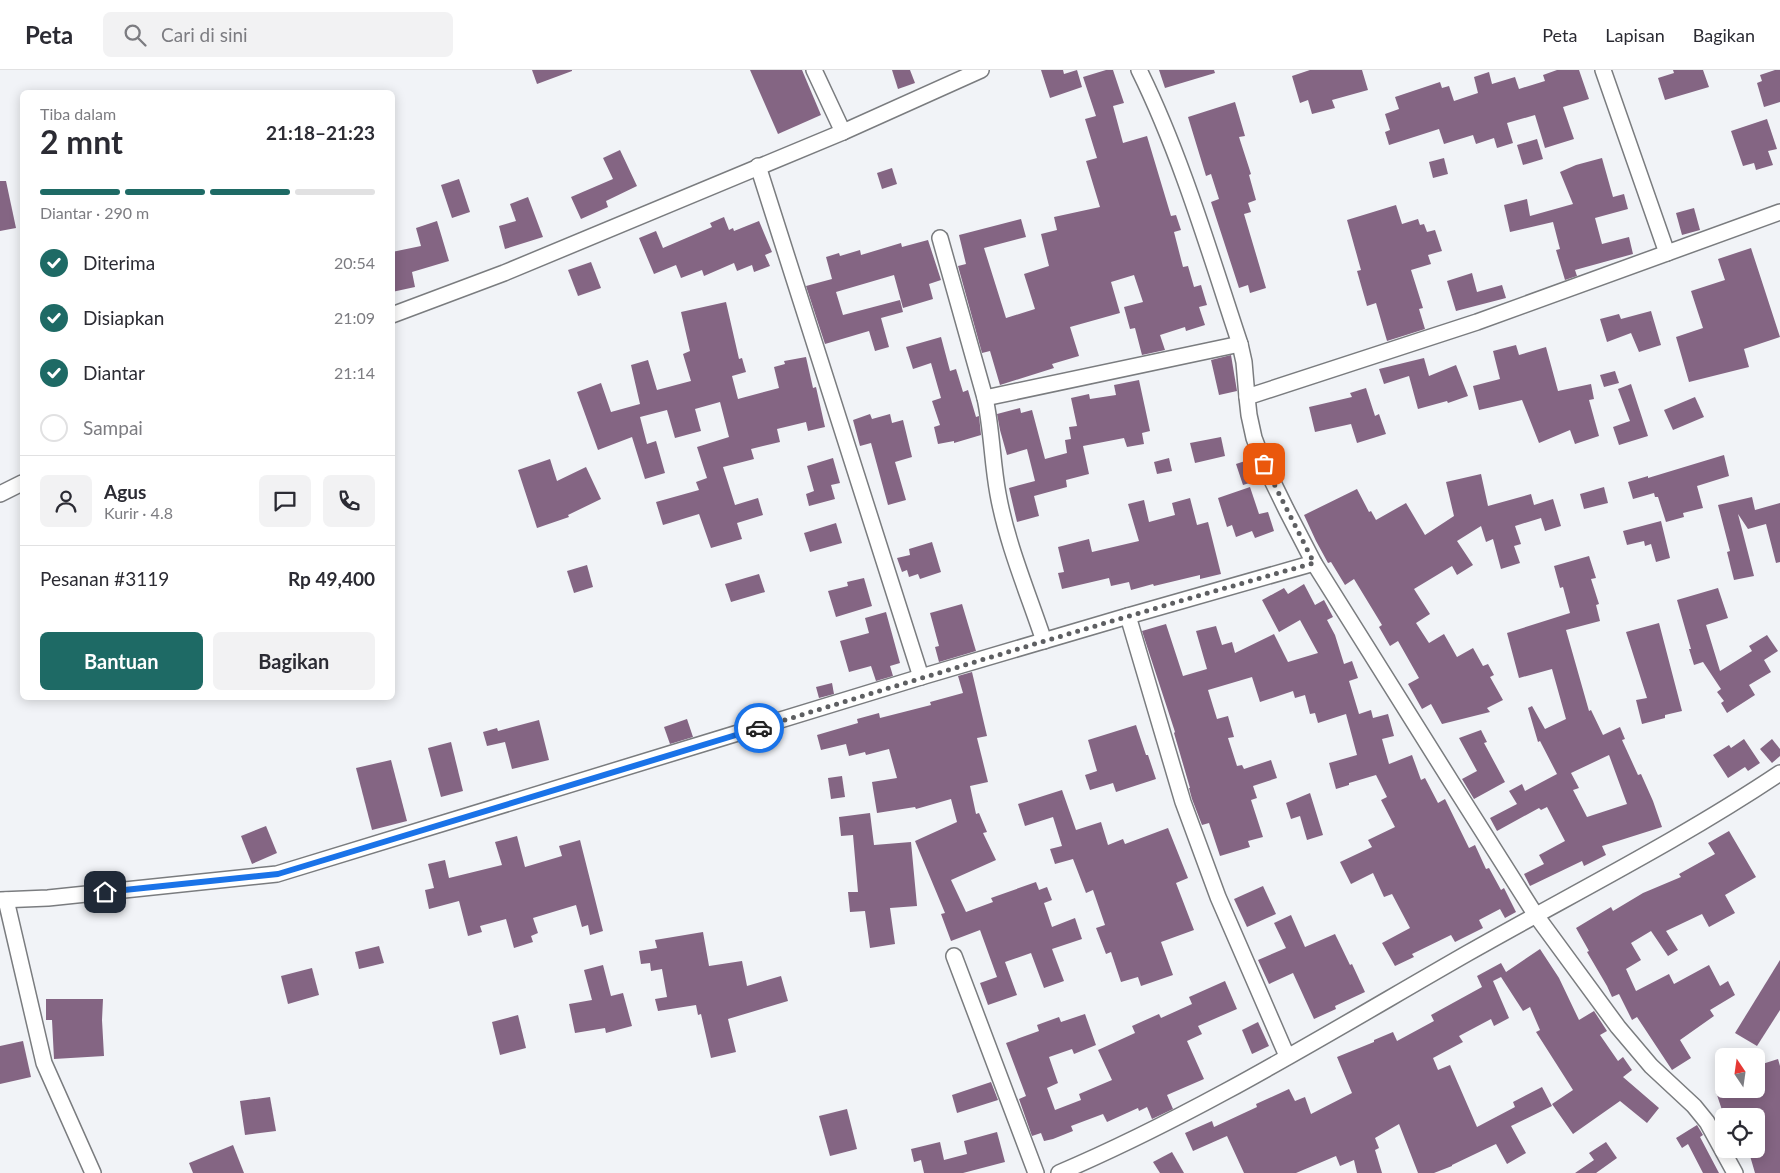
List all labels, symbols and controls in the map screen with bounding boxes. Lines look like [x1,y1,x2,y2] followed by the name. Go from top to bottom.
[103,12,453,57] search box
[25,20,73,49] text: Peta
[121,21,149,49] icon: search
[161,23,248,46] text: Cari di sini
[1542,24,1577,46] text: Peta
[1605,24,1665,46] text: Lapisan
[1693,24,1755,46] text: Bagikan
[40,104,116,123] text: Tiba dalam
[266,121,375,144] text: 21:18–21:23
[40,122,123,161] text: 2 mnt
[40,203,149,222] text: Diantar · 290 m
[40,249,68,277] icon: check
[83,251,155,274] text: Diterima
[334,253,375,272] text: 20:54
[40,304,68,332] icon: check
[83,306,164,329] text: Disiapkan
[334,308,375,327] text: 21:09
[40,359,68,387] icon: check
[83,361,145,384] text: Diantar
[334,363,375,382] text: 21:14
[83,416,143,439] text: Sampai
[1243,443,1285,485] pin
[1250,450,1278,478] icon: bag
[40,475,92,527] button: person
[259,475,311,527] button: chat
[323,475,375,527] button: phone
[104,480,146,503] text: Agus
[104,503,173,522] text: Kurir · 4.8
[40,567,169,590] text: Pesanan #3119
[288,567,375,590] text: Rp 49,400
[40,632,203,690] button: Bantuan
[213,632,375,690] button: Bagikan
[734,703,784,753] courier
[745,714,773,742] icon: car
[84,871,126,913] pin
[91,878,119,906] icon: home
[1715,1048,1765,1098] north arrow
[1715,1048,1765,1158] map controls
[1715,1108,1765,1158] button: locate

